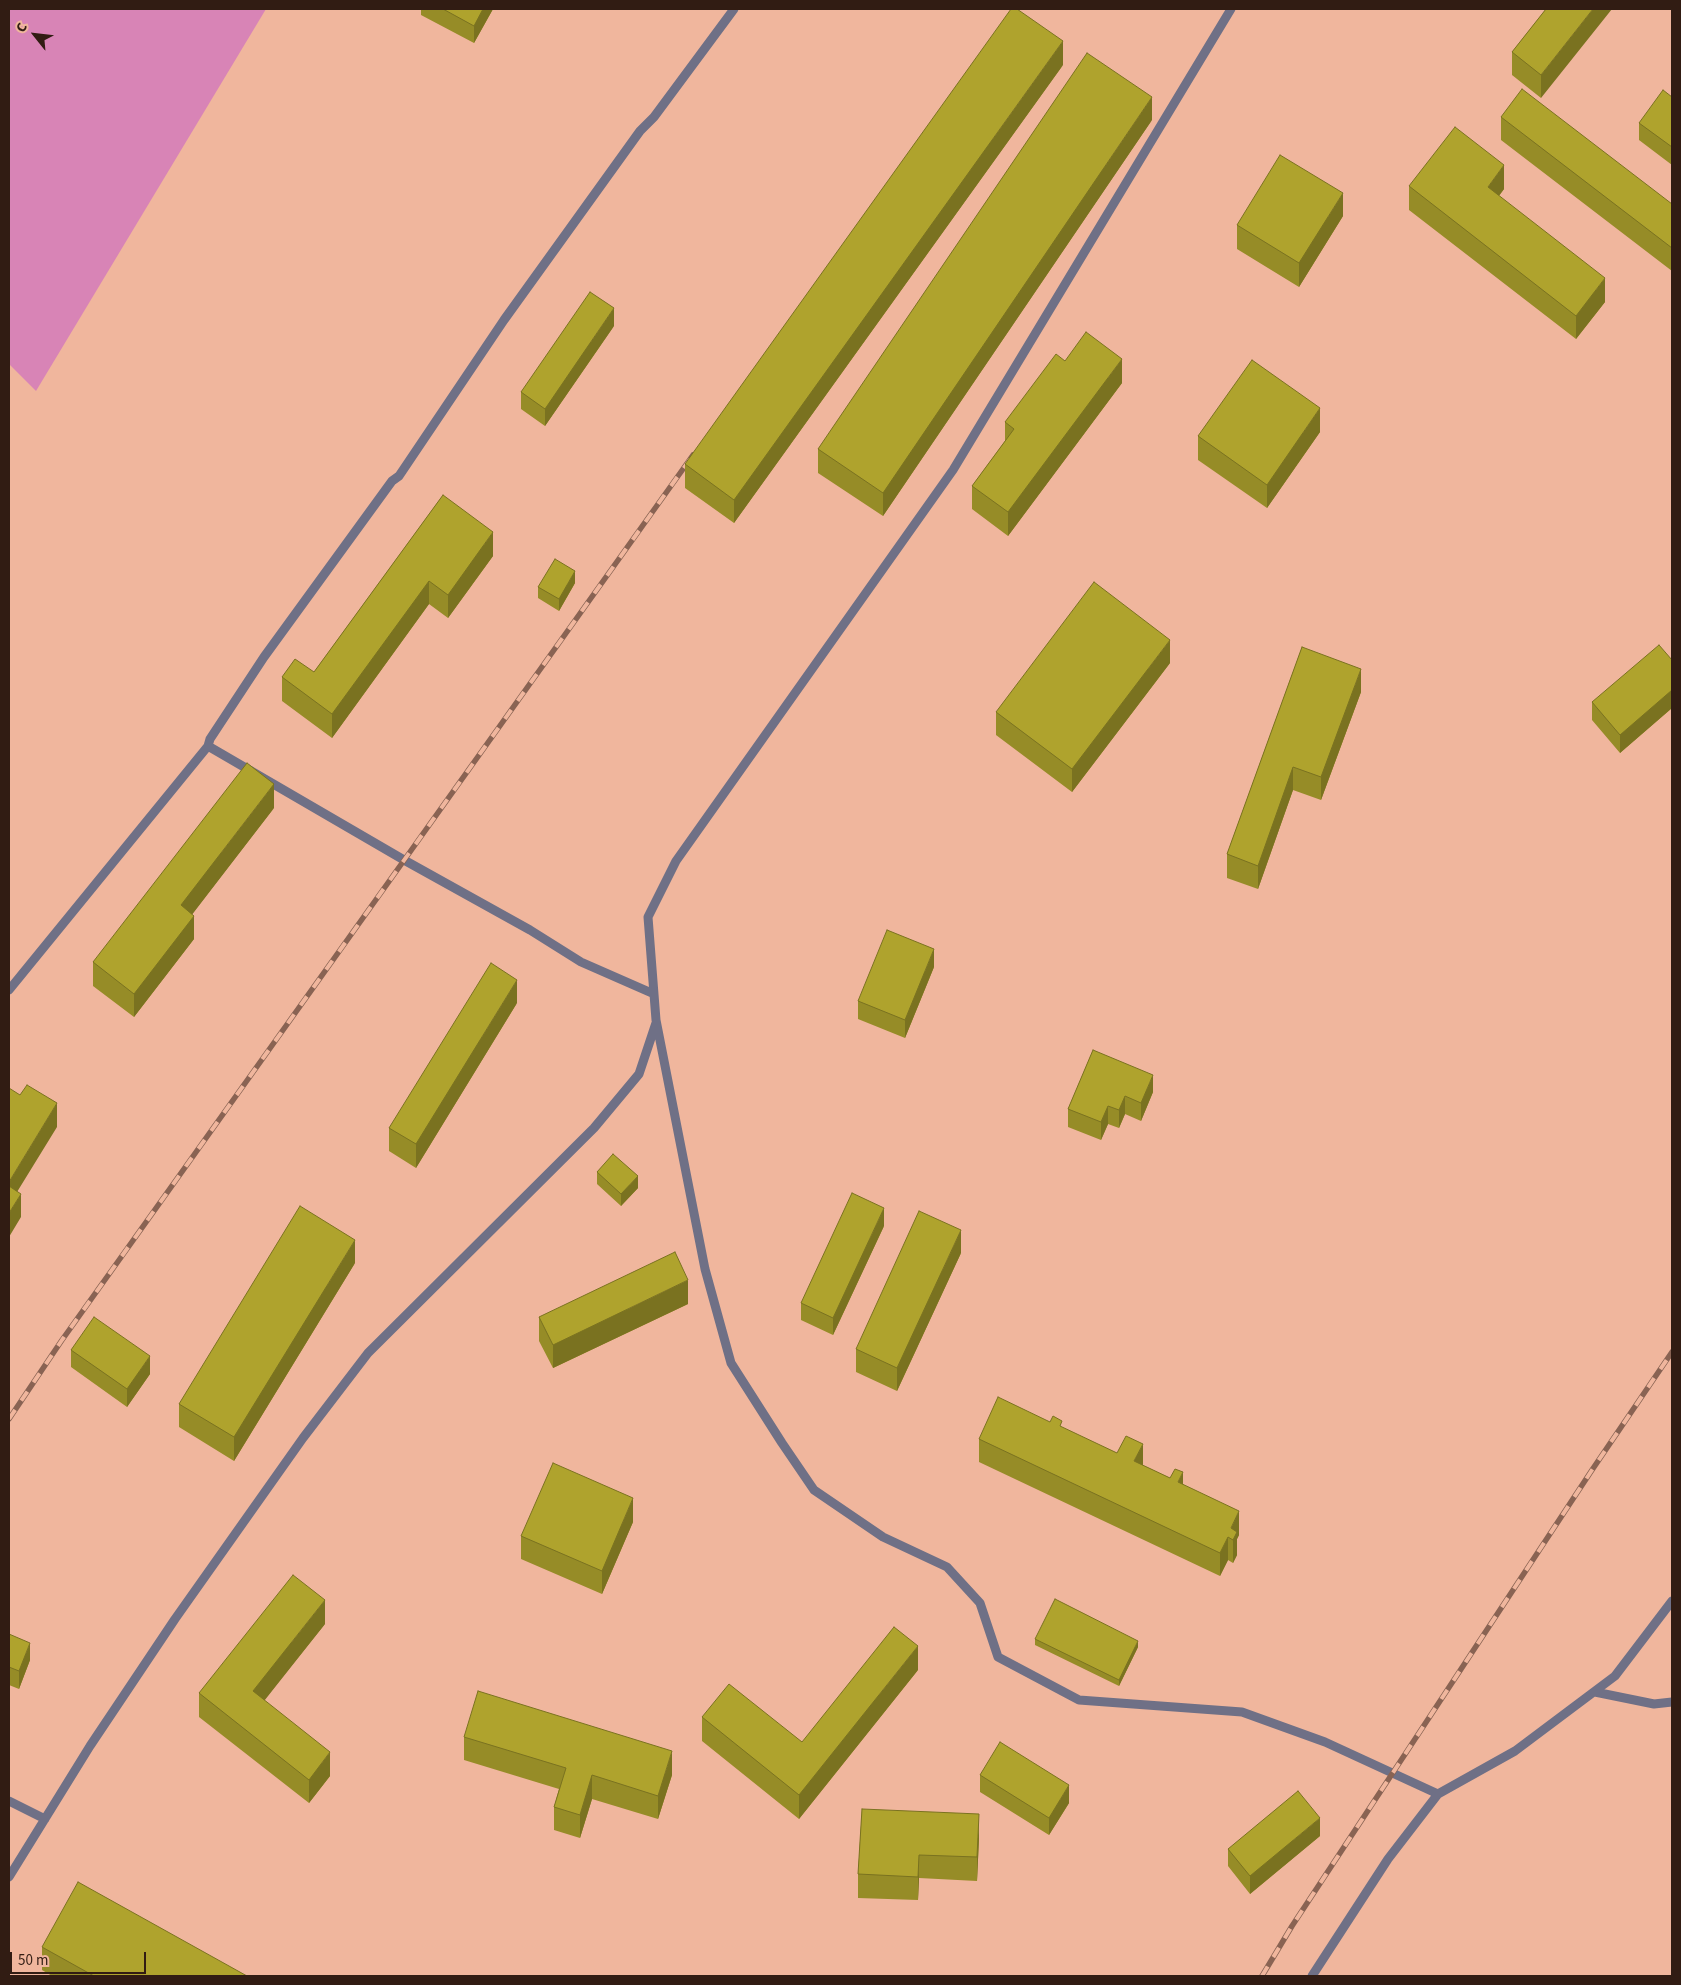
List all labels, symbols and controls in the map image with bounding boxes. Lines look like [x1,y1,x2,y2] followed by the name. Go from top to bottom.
[10,10,60,60] north arrow
[11,19,33,36] text: С
[12,1942,149,1974] scale bar
[18,1950,48,1971] text: 50 m

